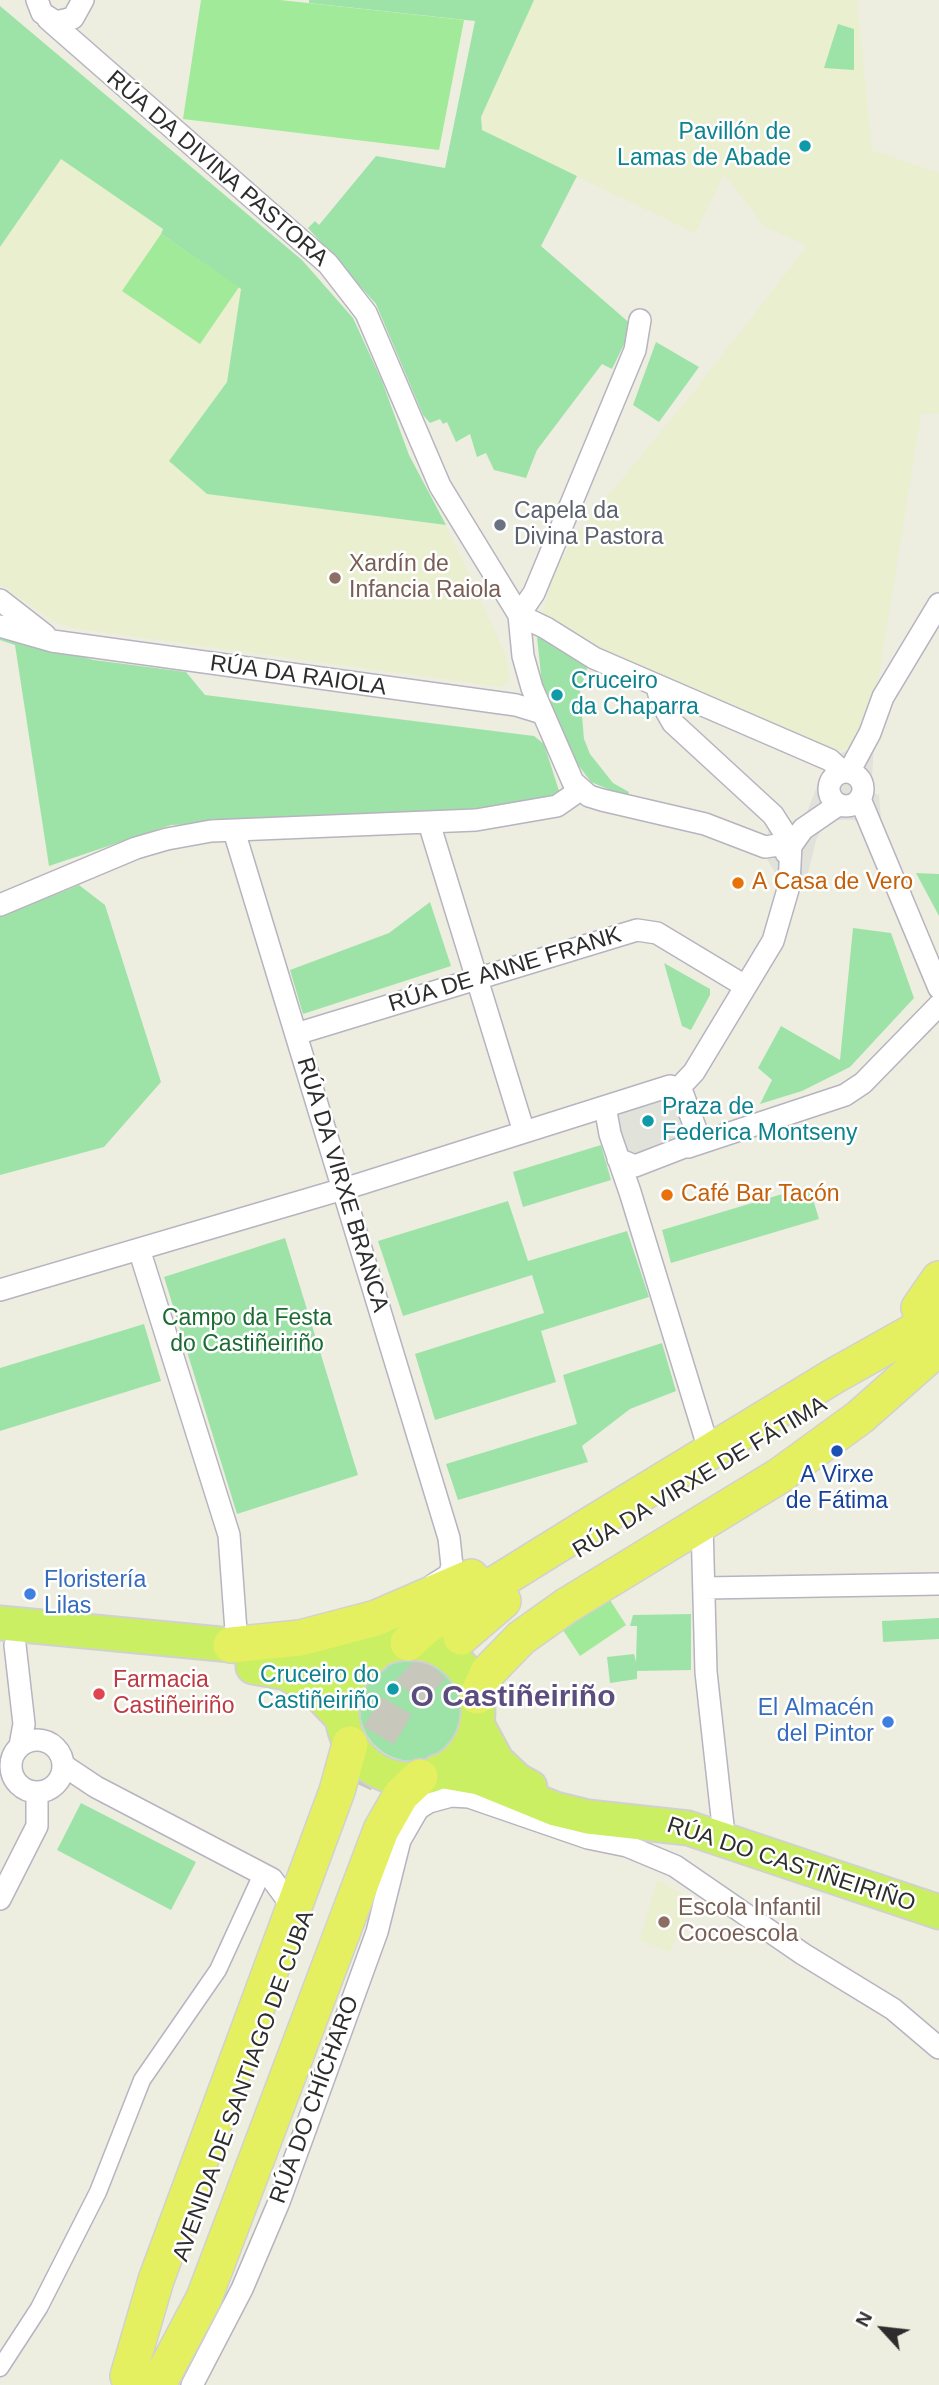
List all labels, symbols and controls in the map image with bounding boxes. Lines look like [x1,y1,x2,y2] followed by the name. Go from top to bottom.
[101,65,333,273] street label: RÚA DA DIVINA PASTORA
[617,119,791,173] place label: Pavillón de Lamas de Abade
[797,138,813,154] marker: Pavillón de Lamas de Abade
[514,498,664,552] place label: Capela da Divina Pastora
[492,517,508,533] marker: Capela da Divina Pastora
[349,551,501,605] place label: Xardín de Infancia Raiola
[327,570,343,586] marker: Xardín de Infancia Raiola
[208,650,388,702] street label: RÚA DA RAIOLA
[571,668,699,722] place label: Cruceiro da Chaparra
[549,687,565,703] marker: Cruceiro da Chaparra
[752,869,913,897] place label: A Casa de Vero
[730,875,746,891] marker: A Casa de Vero
[385,921,625,1019] street label: RÚA DE ANNE FRANK
[290,1054,394,1316] street label: RÚA DA VIRXE BRANCA
[662,1094,858,1148] place label: Praza de Federica Montseny
[640,1113,656,1129] marker: Praza de Federica Montseny
[681,1181,840,1209] place label: Café Bar Tacón
[659,1187,675,1203] marker: Café Bar Tacón
[162,1305,332,1359] park label: Campo da Festa do Castiñeiriño
[568,1391,832,1565] street label: RÚA DA VIRXE DE FÁTIMA
[829,1443,845,1459] marker: A Virxe de Fátima
[786,1462,888,1516] place label: A Virxe de Fátima
[44,1567,146,1621] place label: Floristería Lilas
[22,1586,38,1602] marker: Floristería Lilas
[258,1662,379,1716] place label: Cruceiro do Castiñeiriño
[113,1667,234,1721] place label: Farmacia Castiñeiriño
[410,1680,616,1716] district label: O Castiñeiriño
[385,1681,401,1697] marker: Cruceiro do Castiñeiriño
[91,1686,107,1702] marker: Farmacia Castiñeiriño
[758,1695,874,1749] place label: El Almacén del Pintor
[880,1714,896,1730] marker: El Almacén del Pintor
[663,1812,919,1918] street label: RÚA DO CASTIÑEIRIÑO
[678,1895,821,1949] place label: Escola Infantil Cocoescola
[168,1907,320,2265] street label: AVENIDA DE SANTIAGO DE CUBA
[656,1914,672,1930] marker: Escola Infantil Cocoescola
[265,1993,365,2207] street label: RÚA DO CHÍCHARO
[848,2294,918,2364] north arrow
[851,2308,876,2330] text: N

